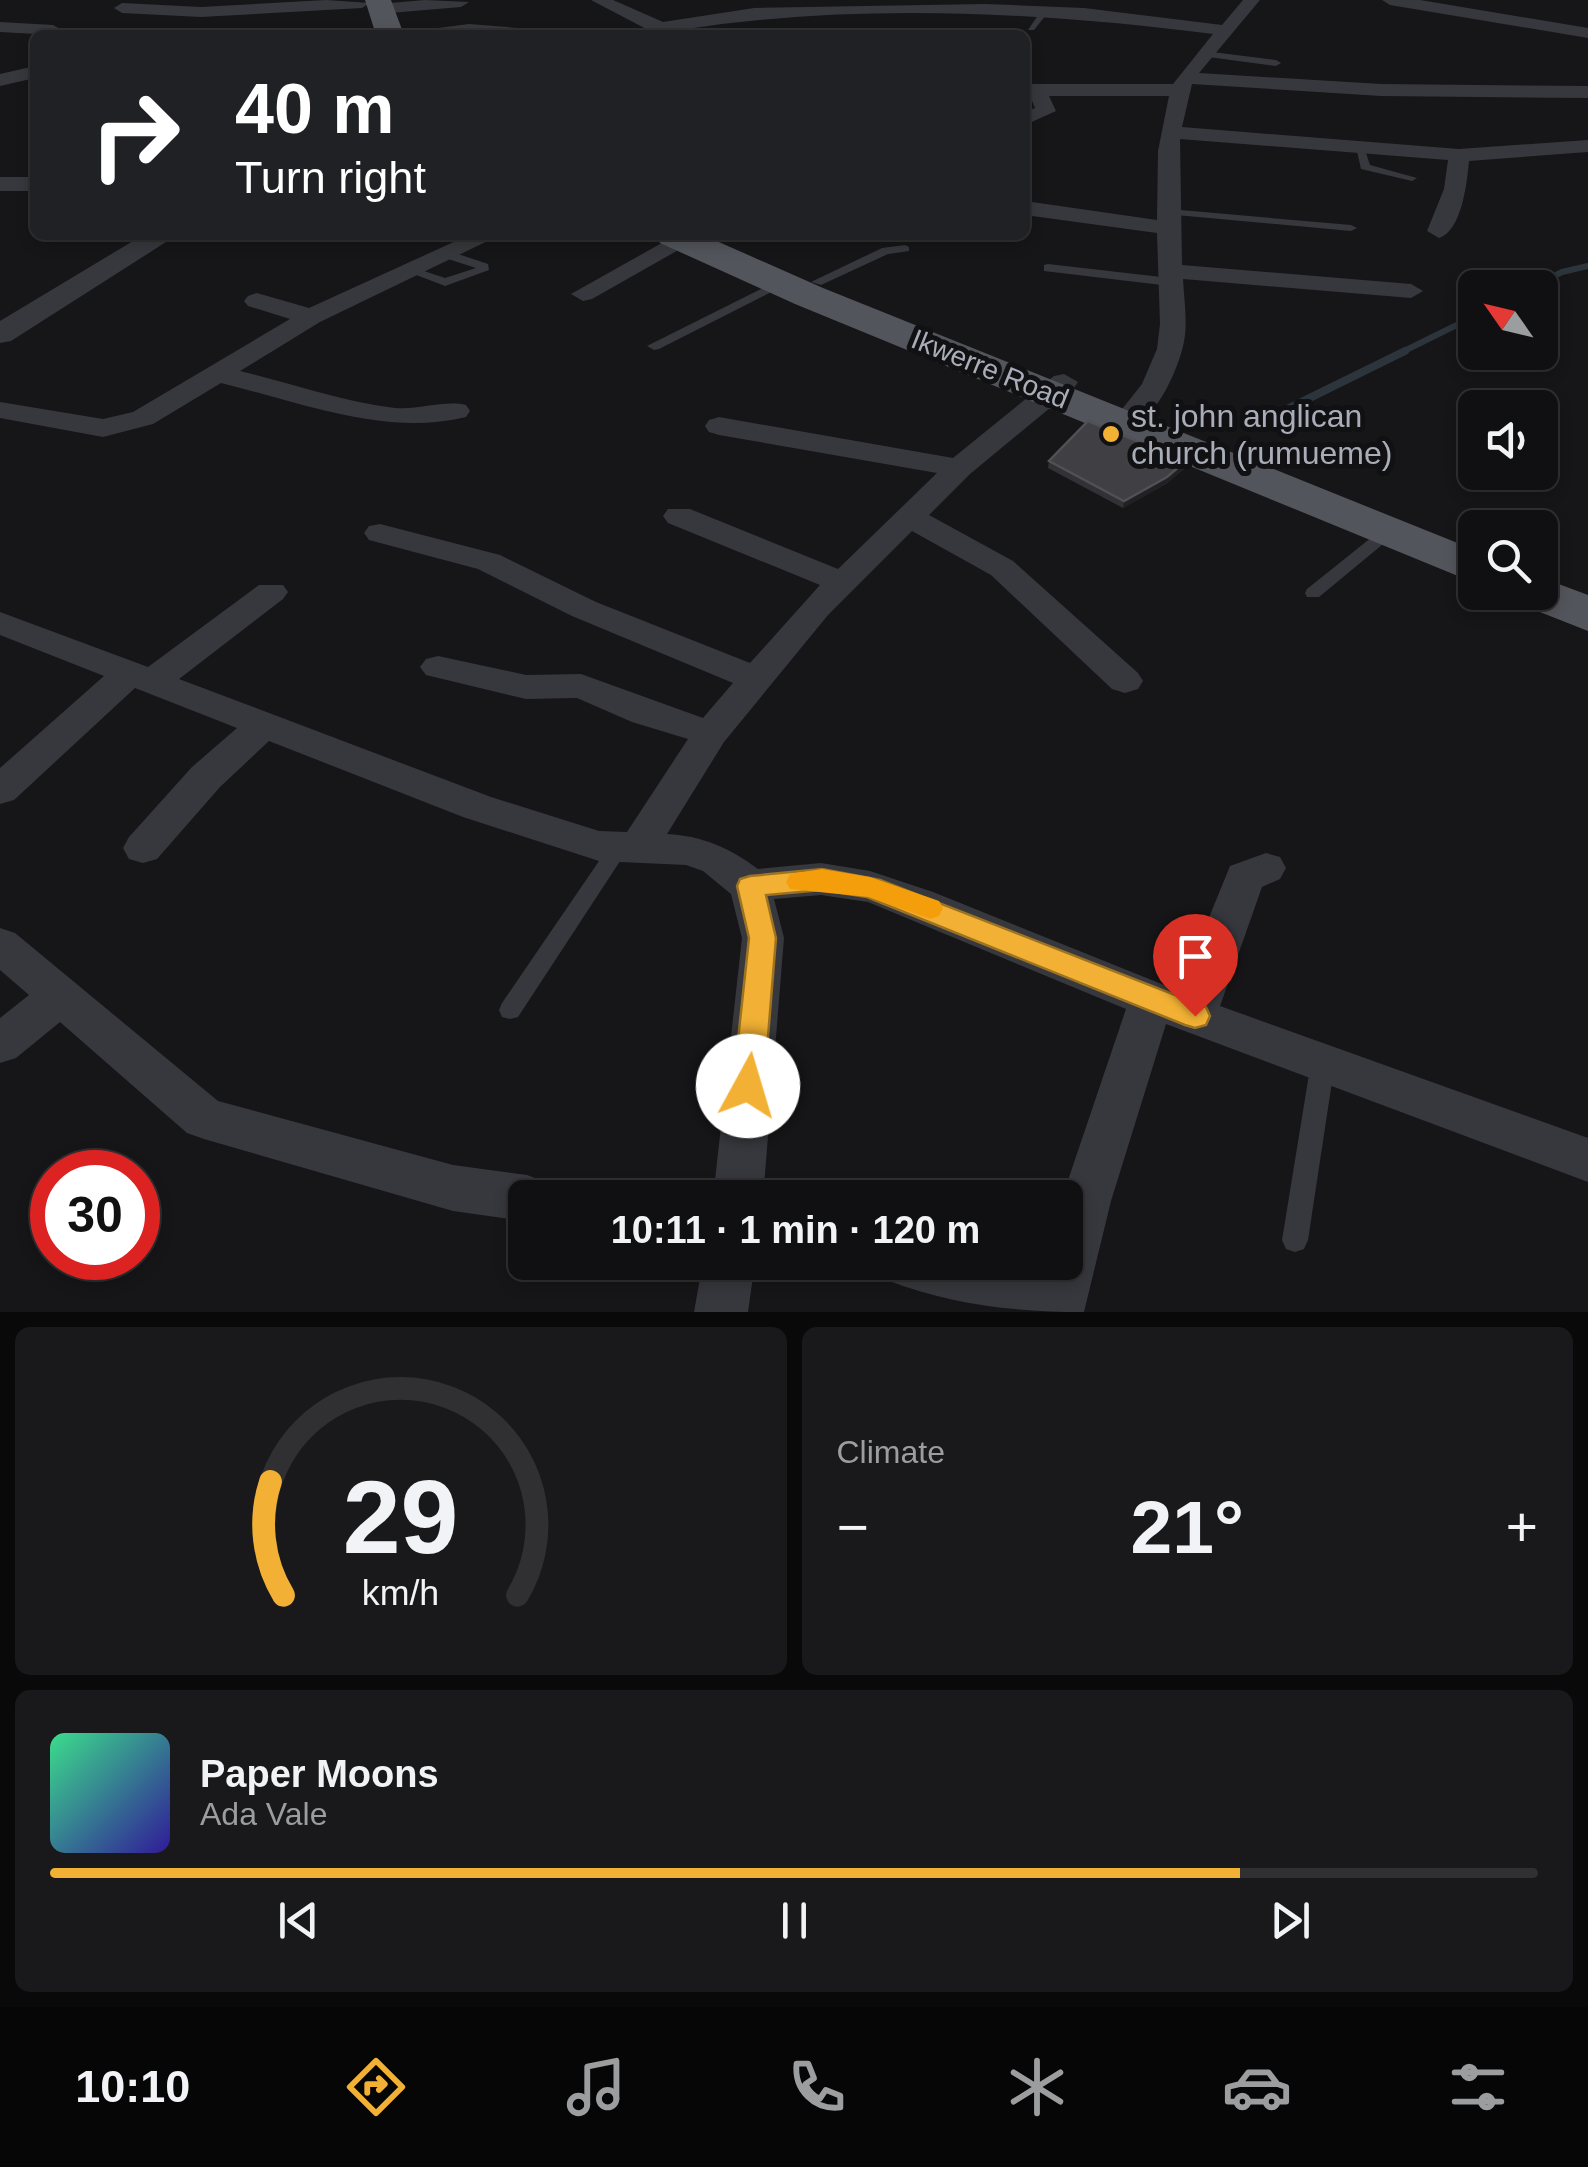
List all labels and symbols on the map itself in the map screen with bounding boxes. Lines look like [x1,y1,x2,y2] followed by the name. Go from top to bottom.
[1458,270,1558,370] north arrow
[907,323,1073,415] street label: Ikwerre Road
[1131,398,1392,471] place label: st. john anglican church (rumueme)
[1100,423,1122,445] marker: st. john anglican church (rumueme)
[1153,914,1238,1017] pin
[696,1034,800,1138] position arrow
[30,1150,160,1280] speed limit sign: 30

